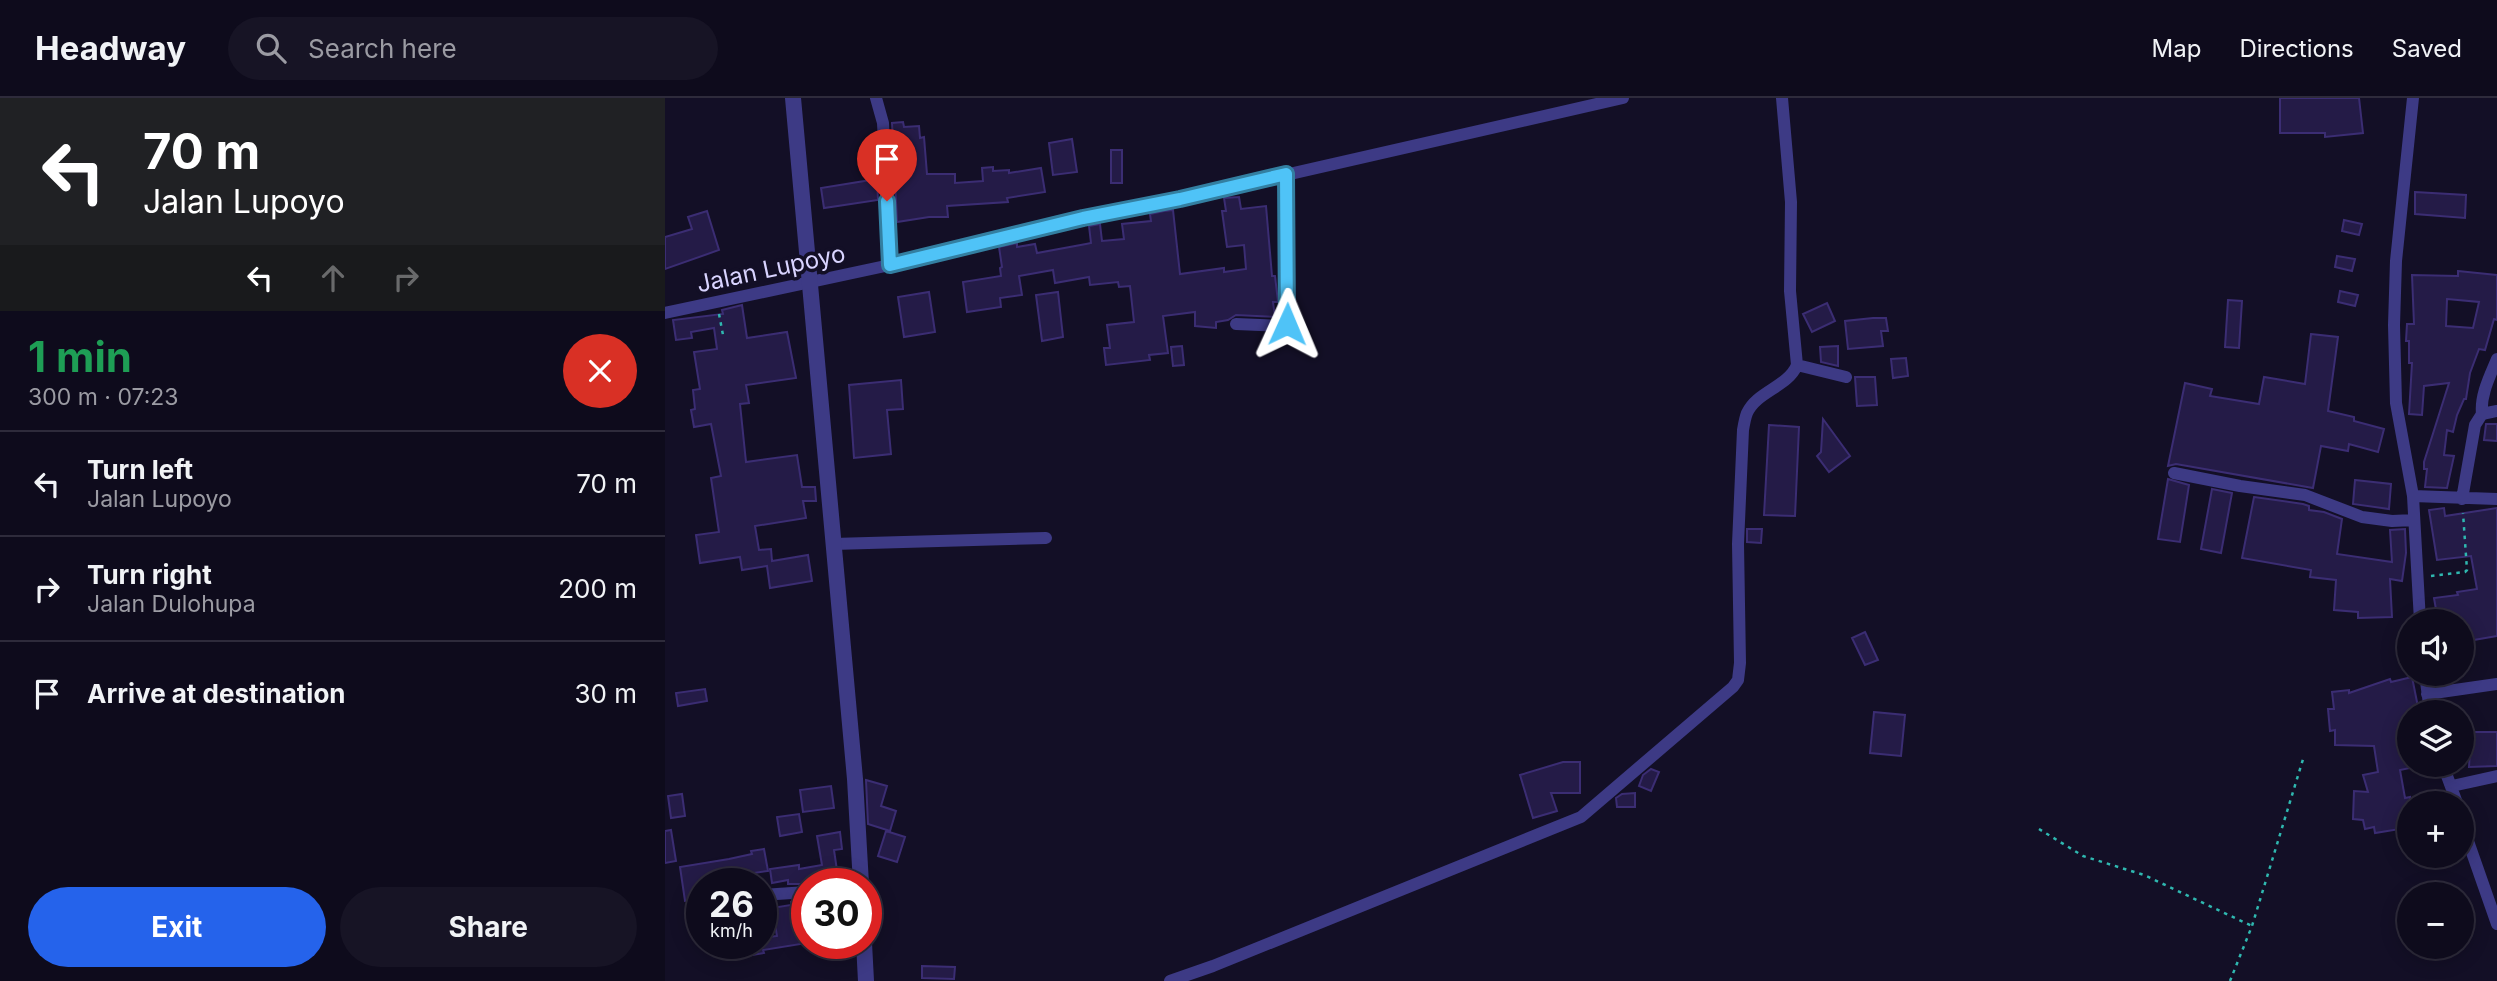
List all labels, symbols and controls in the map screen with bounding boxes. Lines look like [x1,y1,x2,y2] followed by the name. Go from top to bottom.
[228,17,718,80] search box
[35,28,186,68] text: Headway
[252,29,290,67] icon: search
[308,33,457,64] text: Search here
[2152,34,2201,63] text: Map
[2239,34,2354,63] text: Directions
[2392,34,2462,63] text: Saved
[143,122,260,181] text: 70 m
[28,126,119,217] icon: left
[857,129,917,201] pin
[868,140,906,178] icon: arrive
[143,182,345,221] text: Jalan Lupoyo
[694,239,848,298] street label: Jalan Lupoyo
[241,259,279,297] icon: left
[314,259,352,297] icon: ahead
[387,259,425,297] icon: right
[1250,287,1324,361] position arrow
[28,331,132,382] text: 1 min
[563,334,637,408] button: close
[28,383,179,411] text: 300 m · 07:23
[87,454,193,485] text: Turn left
[28,465,66,503] icon: left
[576,468,637,499] text: 70 m
[87,485,232,513] text: Jalan Lupoyo
[87,559,212,590] text: Turn right
[28,570,66,608] icon: right
[558,573,637,604] text: 200 m
[87,590,256,618] text: Jalan Dulohupa
[2397,609,2474,959] map controls
[2397,609,2474,686] button: sound
[28,675,66,713] icon: arrive
[87,678,346,709] text: Arrive at destination
[574,678,637,709] text: 30 m
[2397,700,2474,777] button: layers
[2397,791,2474,868] button: +
[791,868,882,959] speed limit sign: 30
[2397,882,2474,959] button: −
[709,883,754,925] text: 26
[28,887,326,967] button: Exit
[340,887,637,967] button: Share
[710,920,753,941] text: km/h

